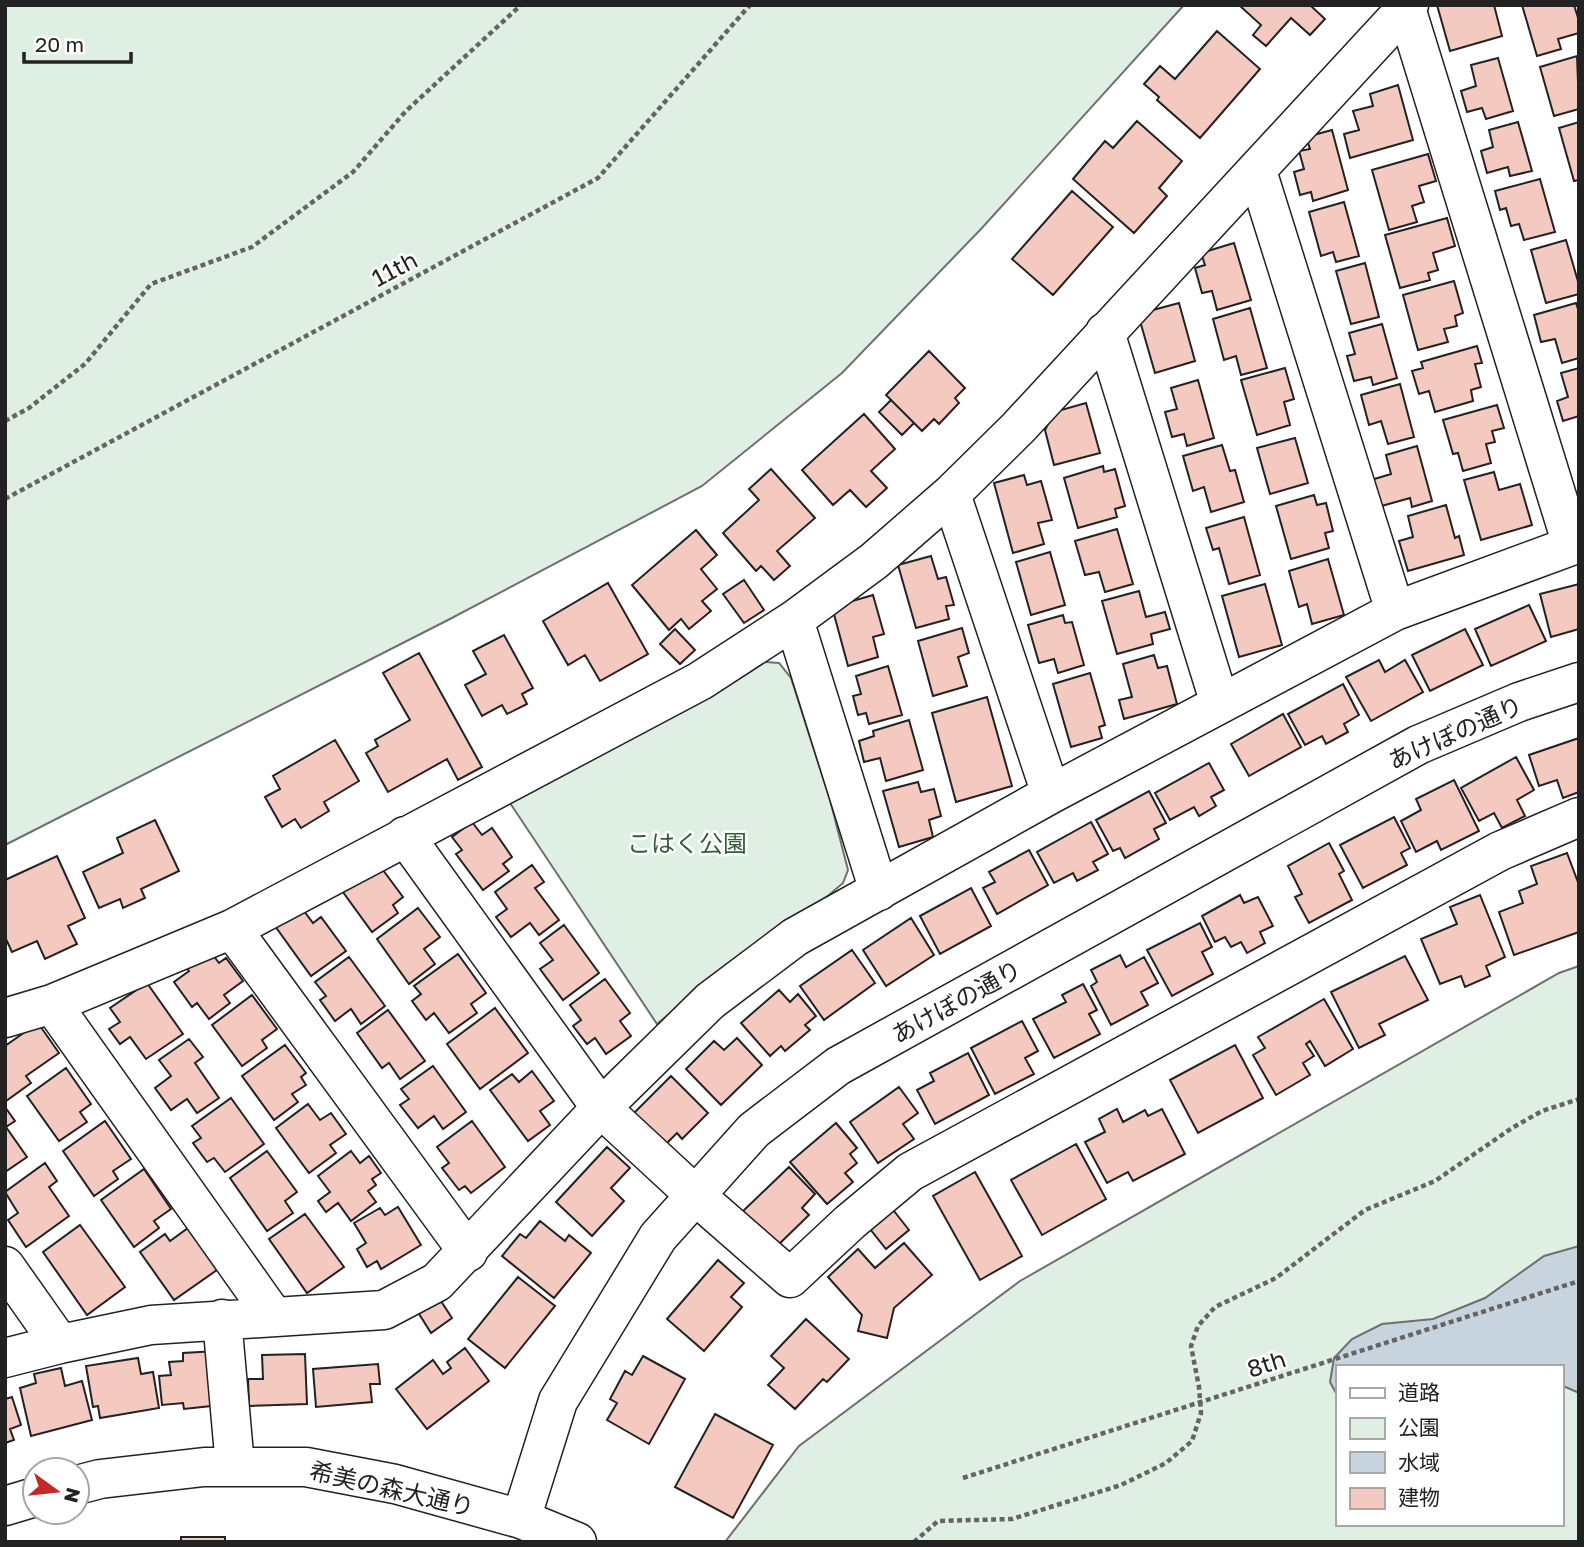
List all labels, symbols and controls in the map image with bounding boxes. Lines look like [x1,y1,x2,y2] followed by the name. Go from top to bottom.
[24,21,131,65] scale bar
[35,31,84,57] text: 20 m
[366,244,422,292] street label: 11th
[1383,689,1527,775] street label: あけぼの通り
[627,828,747,857] park label: こはく公園
[886,953,1026,1049] street label: あけぼの通り
[1243,1343,1289,1383] street label: 8th
[1336,1365,1563,1526] legend
[1398,1379,1440,1405] text: 道路
[1398,1414,1440,1440] text: 公園
[1398,1449,1440,1475] text: 水域
[307,1455,477,1521] street label: 希美の森大通り
[21,1456,91,1526] north arrow
[1398,1484,1440,1510] text: 建物
[60,1486,86,1505] text: N

